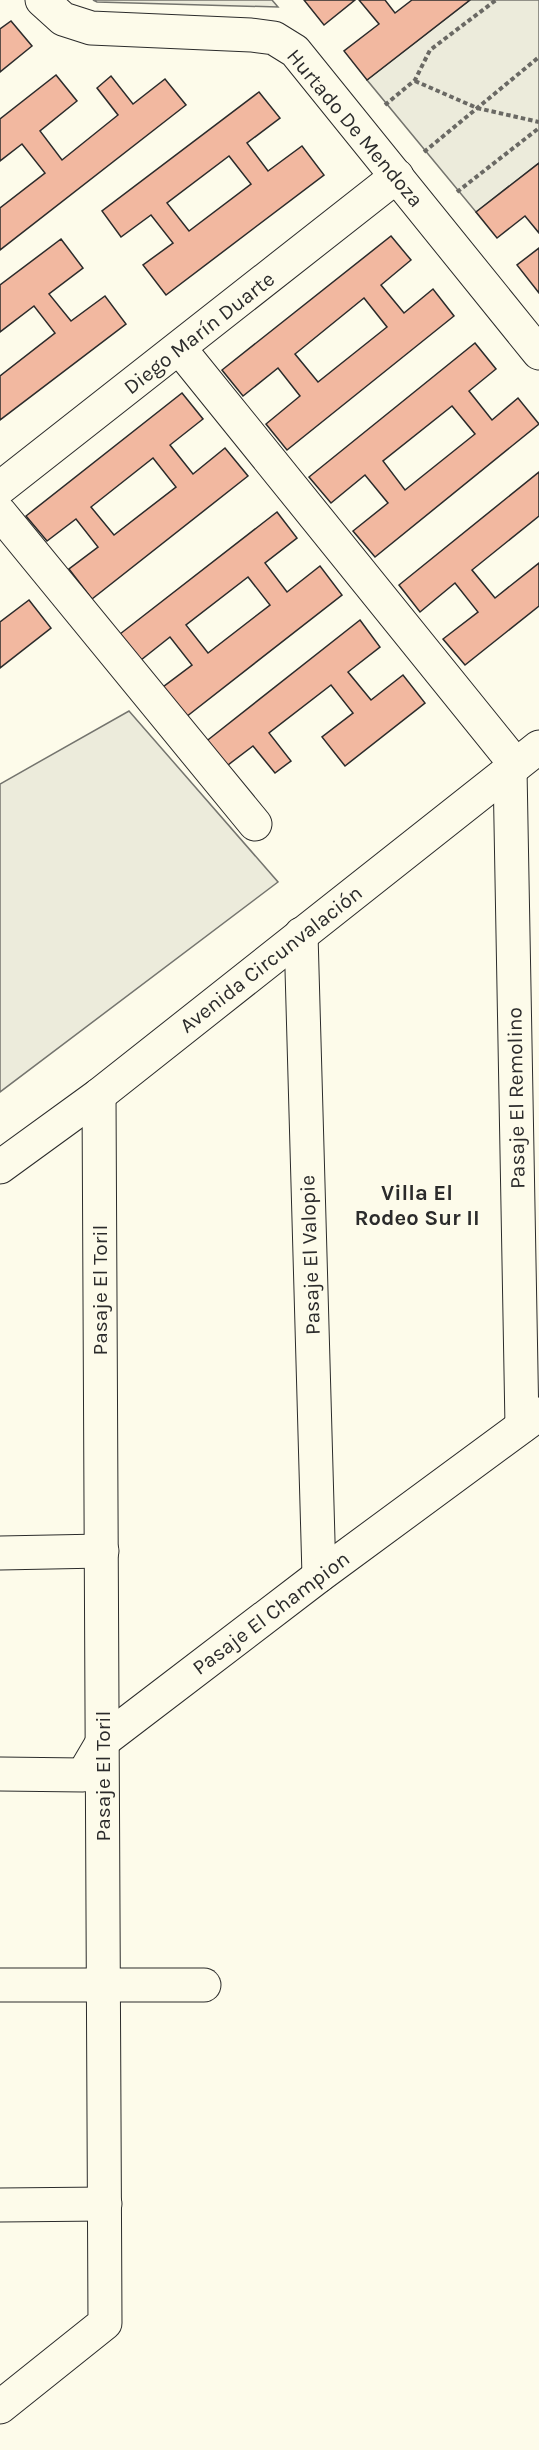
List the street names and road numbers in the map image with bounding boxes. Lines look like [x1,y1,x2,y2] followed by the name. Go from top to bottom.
[282,44,428,212] street label: Hurtado De Mendoza
[119,267,279,399] street label: Diego Marín Duarte
[175,880,367,1038] street label: Avenida Circunvalación
[502,1007,530,1189] street label: Pasaje El Remolino
[295,1175,325,1335] street label: Pasaje El Valopie
[88,1225,112,1355] street label: Pasaje El Toril
[188,1546,354,1680] street label: Pasaje El Champion
[91,1711,115,1841] street label: Pasaje El Toril

